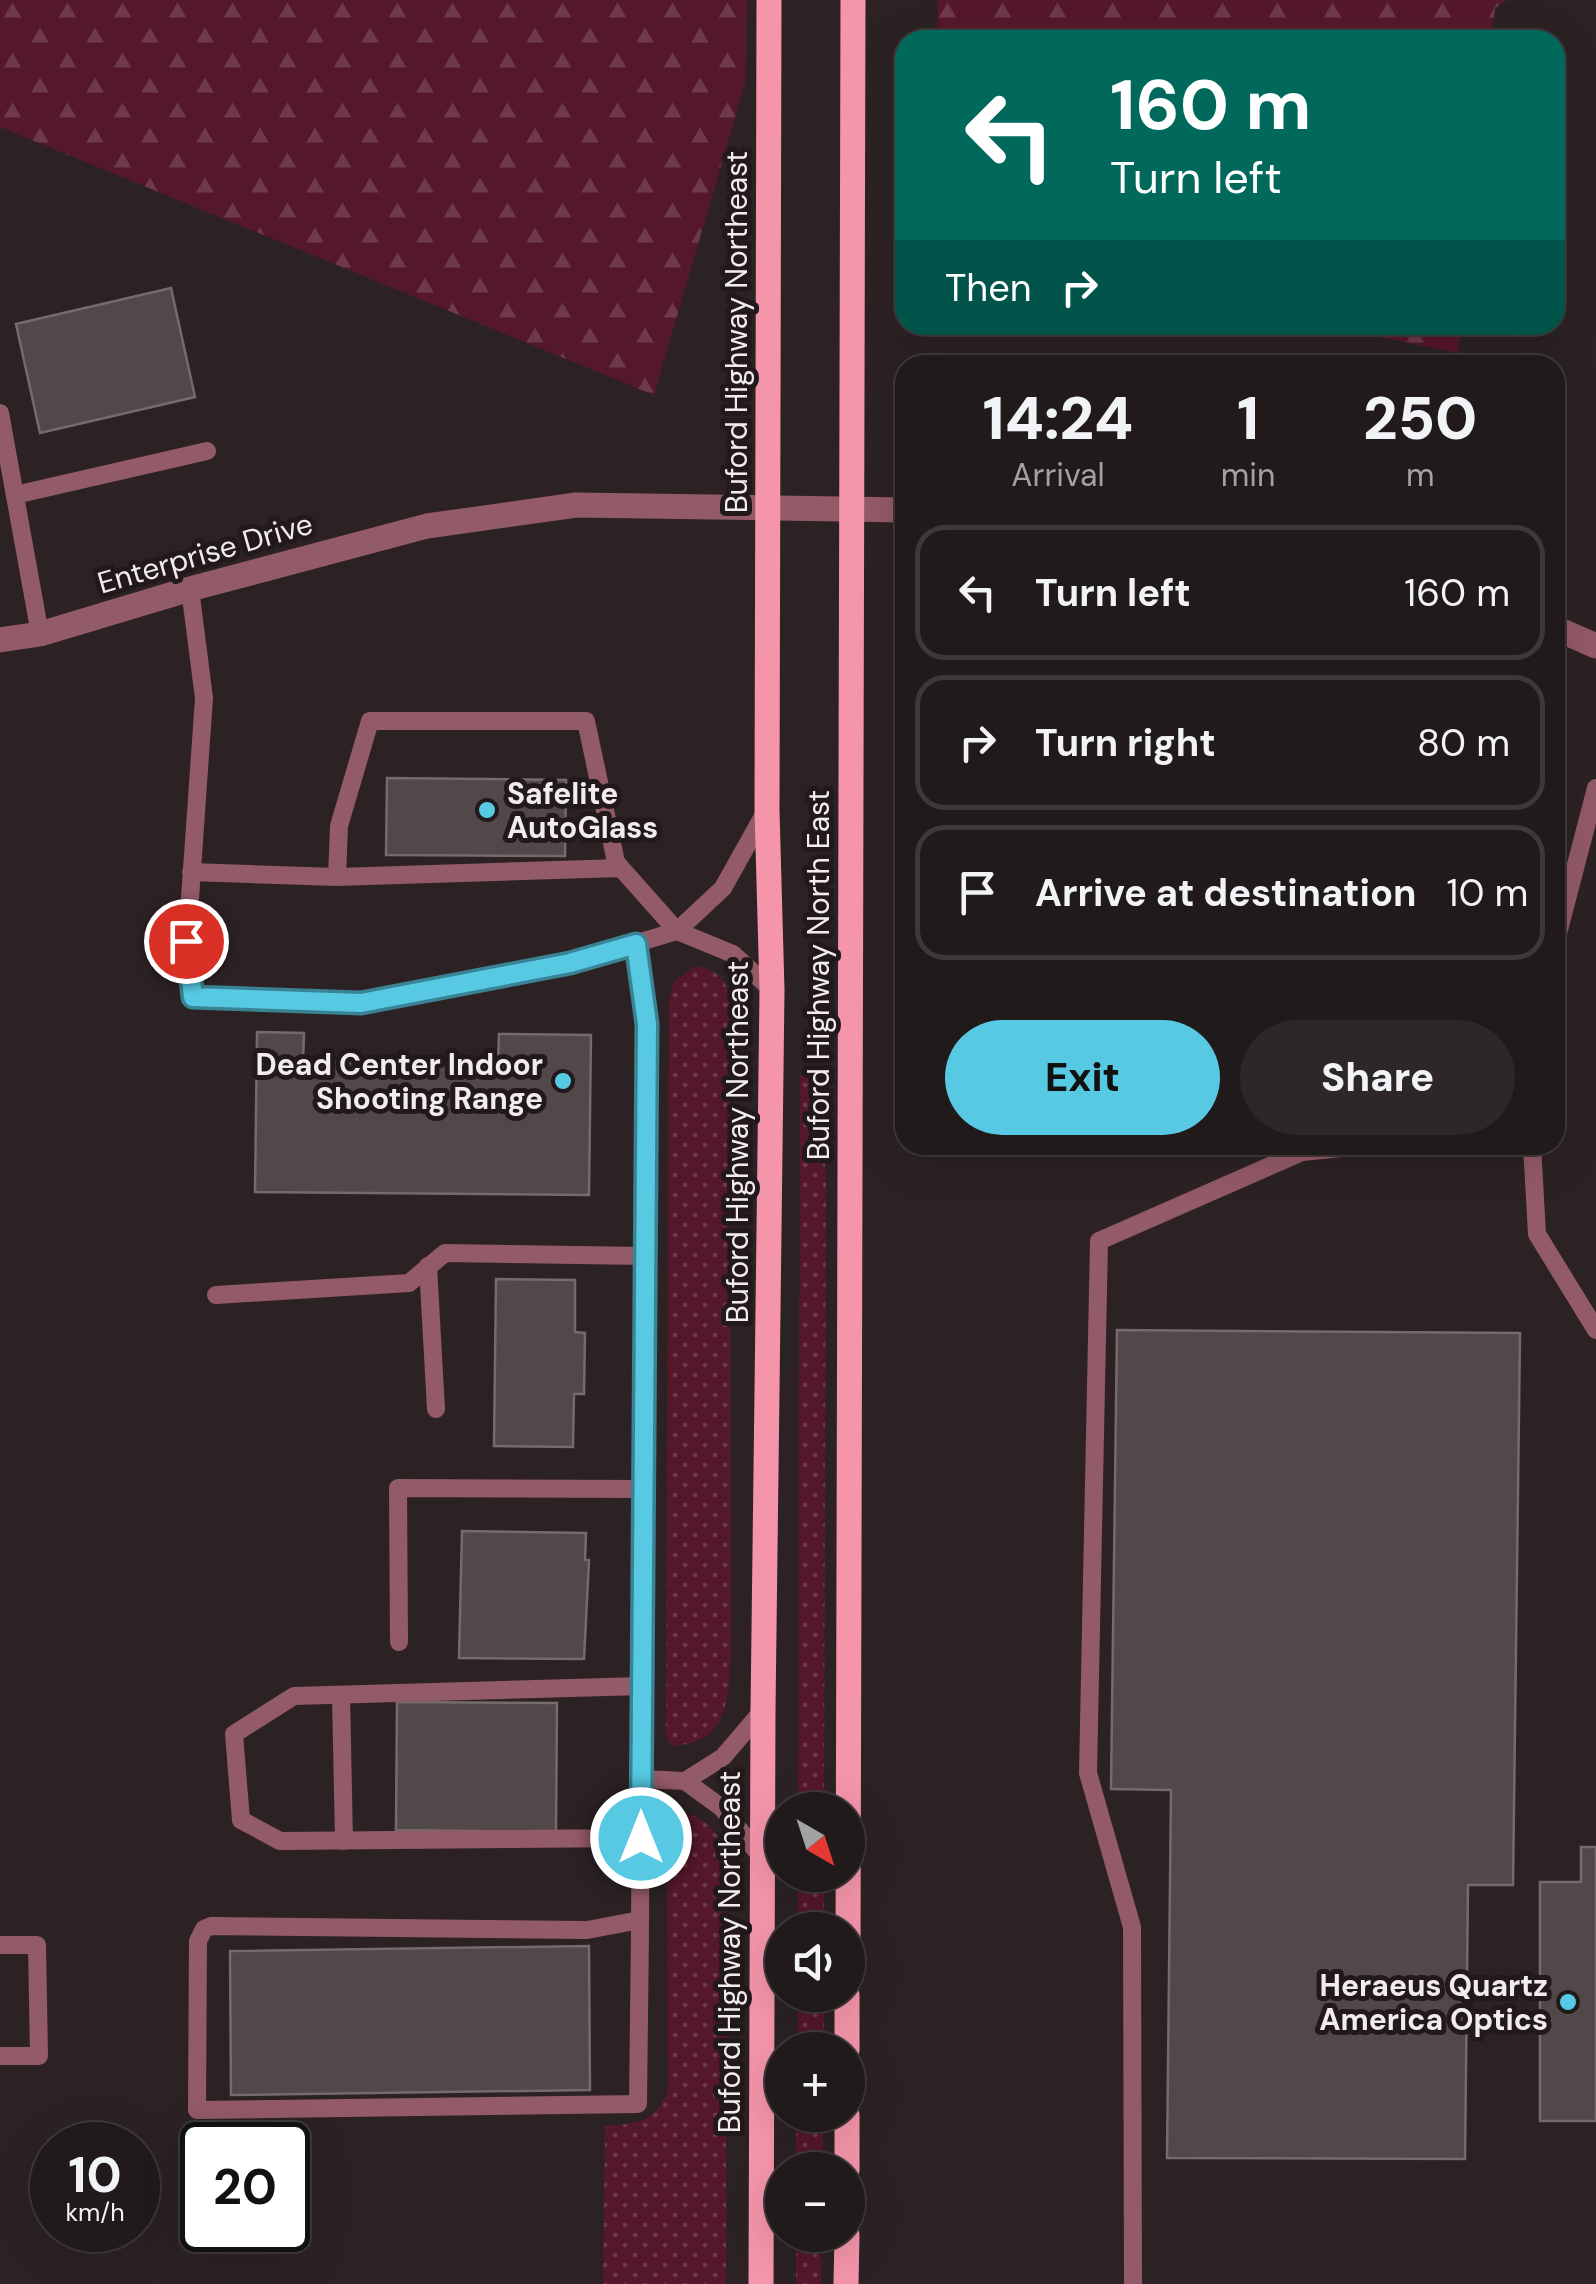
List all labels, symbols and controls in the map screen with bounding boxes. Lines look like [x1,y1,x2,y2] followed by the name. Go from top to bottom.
[1110,60,1311,151] text: 160 m
[945,70,1075,200] icon: left
[1110,148,1282,207] text: Turn left
[717,151,756,513] street label: Buford Highway Northeast
[1052,260,1107,315] icon: right
[945,263,1032,313] text: Then
[983,379,1133,458] text: 14:24
[1237,379,1259,458] text: 1
[1363,379,1477,458] text: 250
[1011,454,1105,496] text: Arrival
[1221,454,1275,496] text: min
[1406,454,1434,496] text: m
[93,504,317,602] street label: Enterprise Drive
[950,565,1005,620] icon: left
[1035,568,1191,618] text: Turn left
[1404,568,1510,618] text: 160 m
[950,715,1005,770] icon: right
[1035,718,1216,768] text: Turn right
[1417,718,1510,768] text: 80 m
[507,774,658,847] place label: Safelite AutoGlass
[799,790,838,1160] street label: Buford Highway North East
[476,799,498,821] marker: Safelite AutoGlass
[950,865,1005,920] icon: arrive
[1035,868,1417,918] text: Arrive at destination
[1447,868,1528,918] text: 10 m
[144,899,229,984] pin
[159,914,214,969] icon: arrive
[718,961,757,1323] street label: Buford Highway Northeast
[945,1020,1220,1135] button: Exit
[1240,1020,1515,1135] button: Share
[256,1045,543,1118] place label: Dead Center Indoor Shooting Range
[552,1070,574,1092] marker: Dead Center Indoor Shooting Range
[710,1771,749,2133] street label: Buford Highway Northeast
[589,1786,693,1890] position arrow
[765,1792,865,1892] north arrow
[765,1792,865,2252] map controls
[765,1912,865,2012] button: sound
[1319,1966,1548,2039] place label: Heraeus Quartz America Optics
[1557,1991,1579,2013] marker: Heraeus Quartz America Optics
[765,2032,865,2132] button: +
[180,2122,310,2252] speed limit sign: 20
[68,2142,122,2208] text: 10
[765,2152,865,2252] button: −
[65,2196,125,2229] text: km/h

